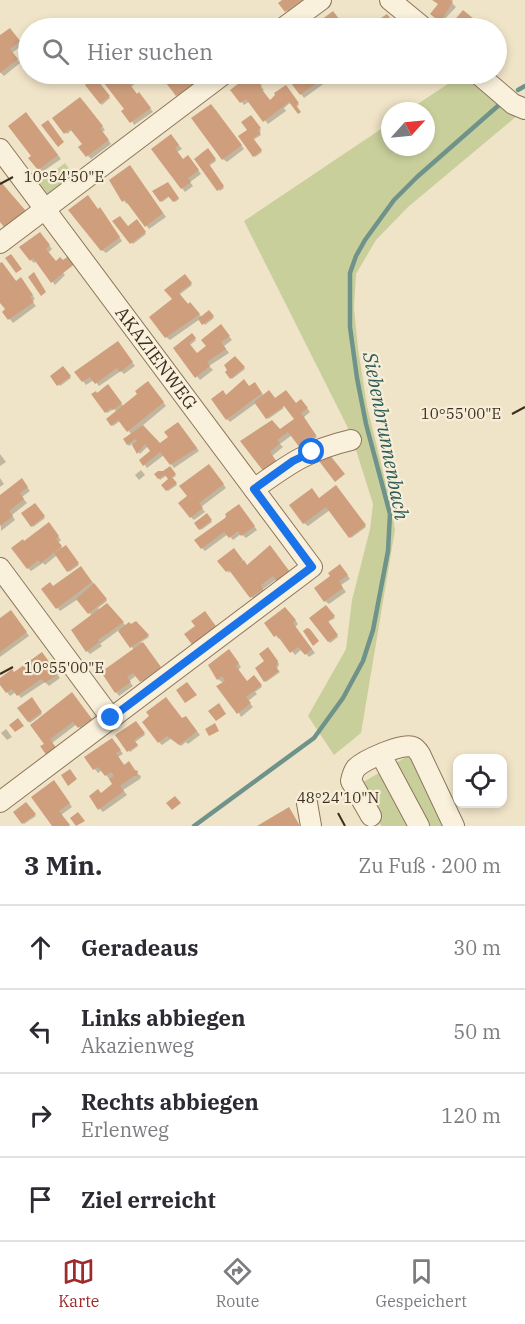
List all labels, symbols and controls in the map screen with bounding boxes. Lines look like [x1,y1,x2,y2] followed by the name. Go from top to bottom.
[18,18,507,84] search box
[39,35,72,68] icon: search
[87,37,213,66] text: Hier suchen
[381,102,435,156] north arrow
[24,167,104,186] text: 10°54'50"E
[111,302,202,414] street label: AKAZIENWEG
[357,349,416,522] water label: Siebenbrunnenbach
[421,404,501,423] text: 10°55'00"E
[298,438,324,464] route start
[24,658,104,677] text: 10°55'00"E
[97,704,123,730] route end
[453,754,507,808] map controls
[453,754,507,808] button: locate
[297,788,379,807] text: 48°24'10"N
[24,848,102,882] text: 3 Min.
[359,852,501,879] text: Zu Fuß · 200 m
[24,931,57,964] icon: ahead
[81,933,198,962] text: Geradeaus
[453,934,501,961] text: 30 m
[81,1003,246,1032] text: Links abbiegen
[24,1015,57,1048] icon: left
[453,1018,501,1045] text: 50 m
[81,1032,194,1059] text: Akazienweg
[81,1087,259,1116] text: Rechts abbiegen
[24,1099,57,1132] icon: right
[441,1102,501,1129] text: 120 m
[81,1116,169,1143] text: Erlenweg
[24,1183,57,1216] icon: arrive
[81,1185,216,1214] text: Ziel erreicht
[58,1255,99,1311] tab: Karte
[216,1255,259,1311] tab: Route
[376,1255,467,1311] tab: Gespeichert

